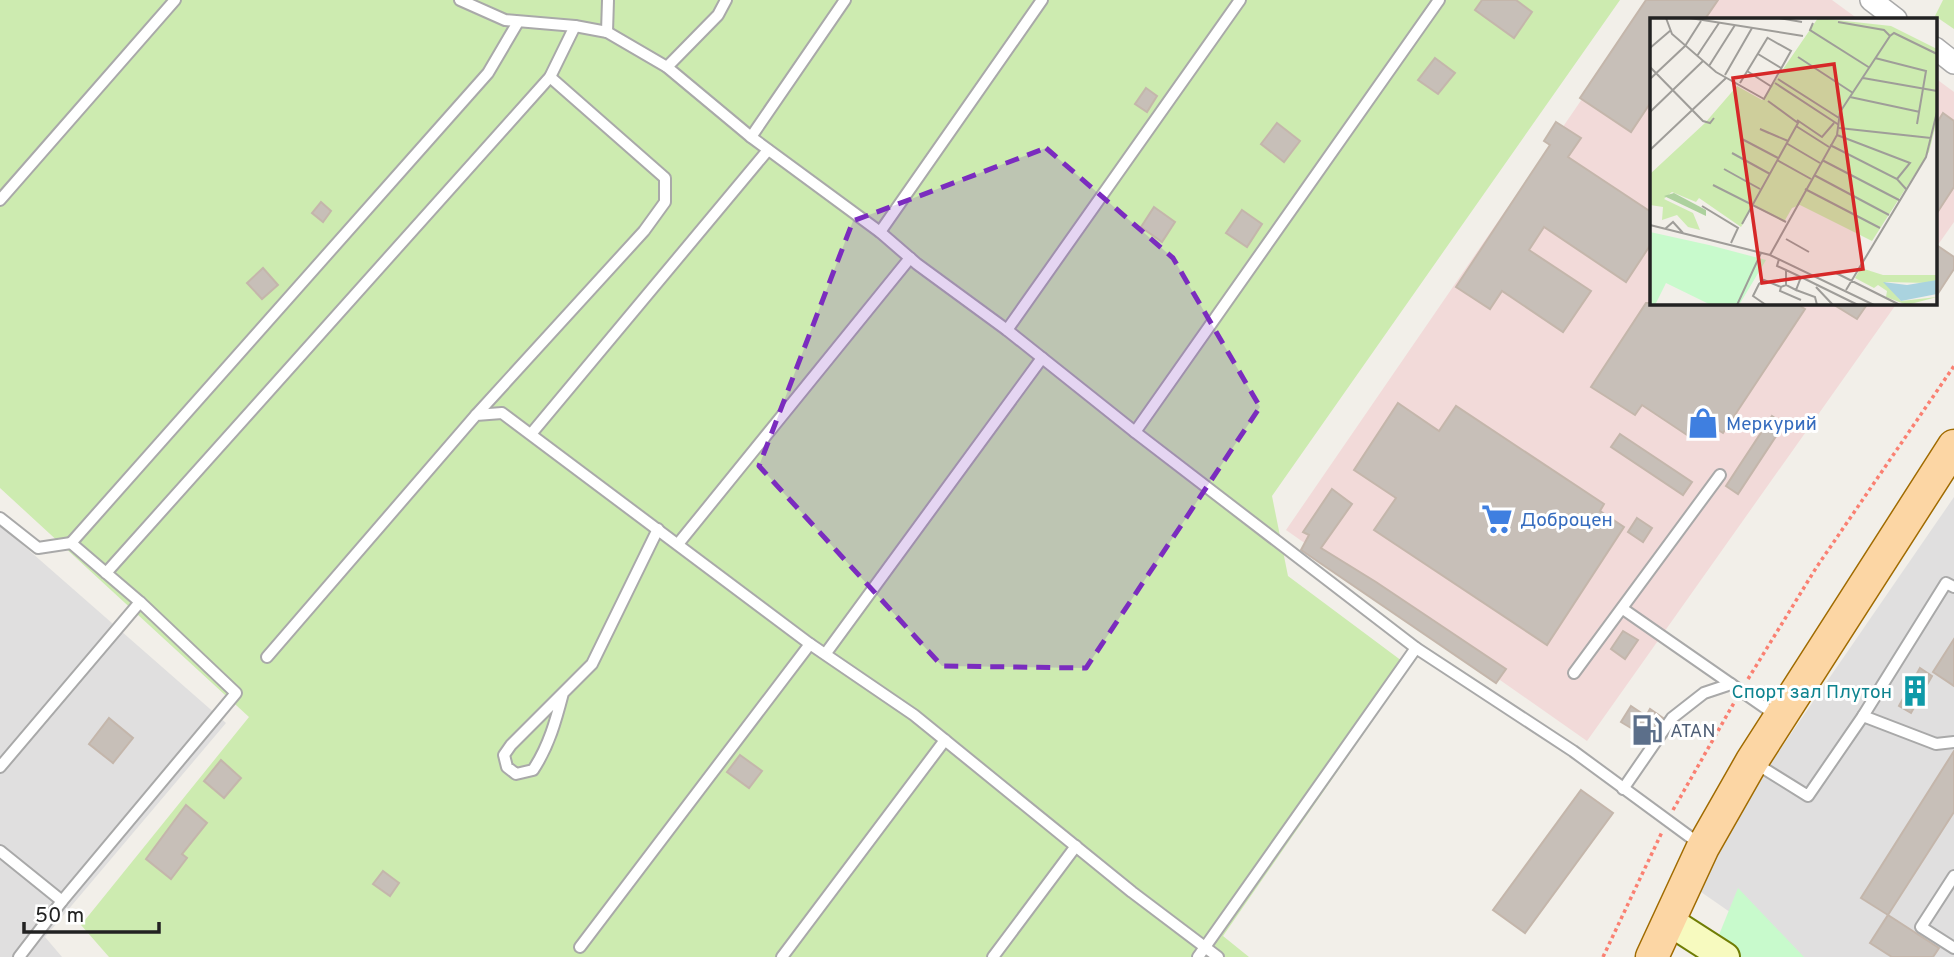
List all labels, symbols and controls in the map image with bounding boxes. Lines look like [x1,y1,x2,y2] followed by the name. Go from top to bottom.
[1650,18,1937,304] inset map
[1686,406,1720,440] shop icon: Меркурий
[1726,413,1817,437] place label: Меркурий
[1480,502,1514,536] supermarket icon: Доброцен
[1520,509,1613,533] place label: Доброцен
[1898,674,1932,708] building icon: Спорт зал Плутон
[1731,681,1892,705] place label: Спорт зал Плутон
[1630,713,1664,747] fuel station icon: ATAN
[1670,720,1716,744] place label: ATAN
[24,890,159,934] scale bar
[35,903,84,930] text: 50 m

